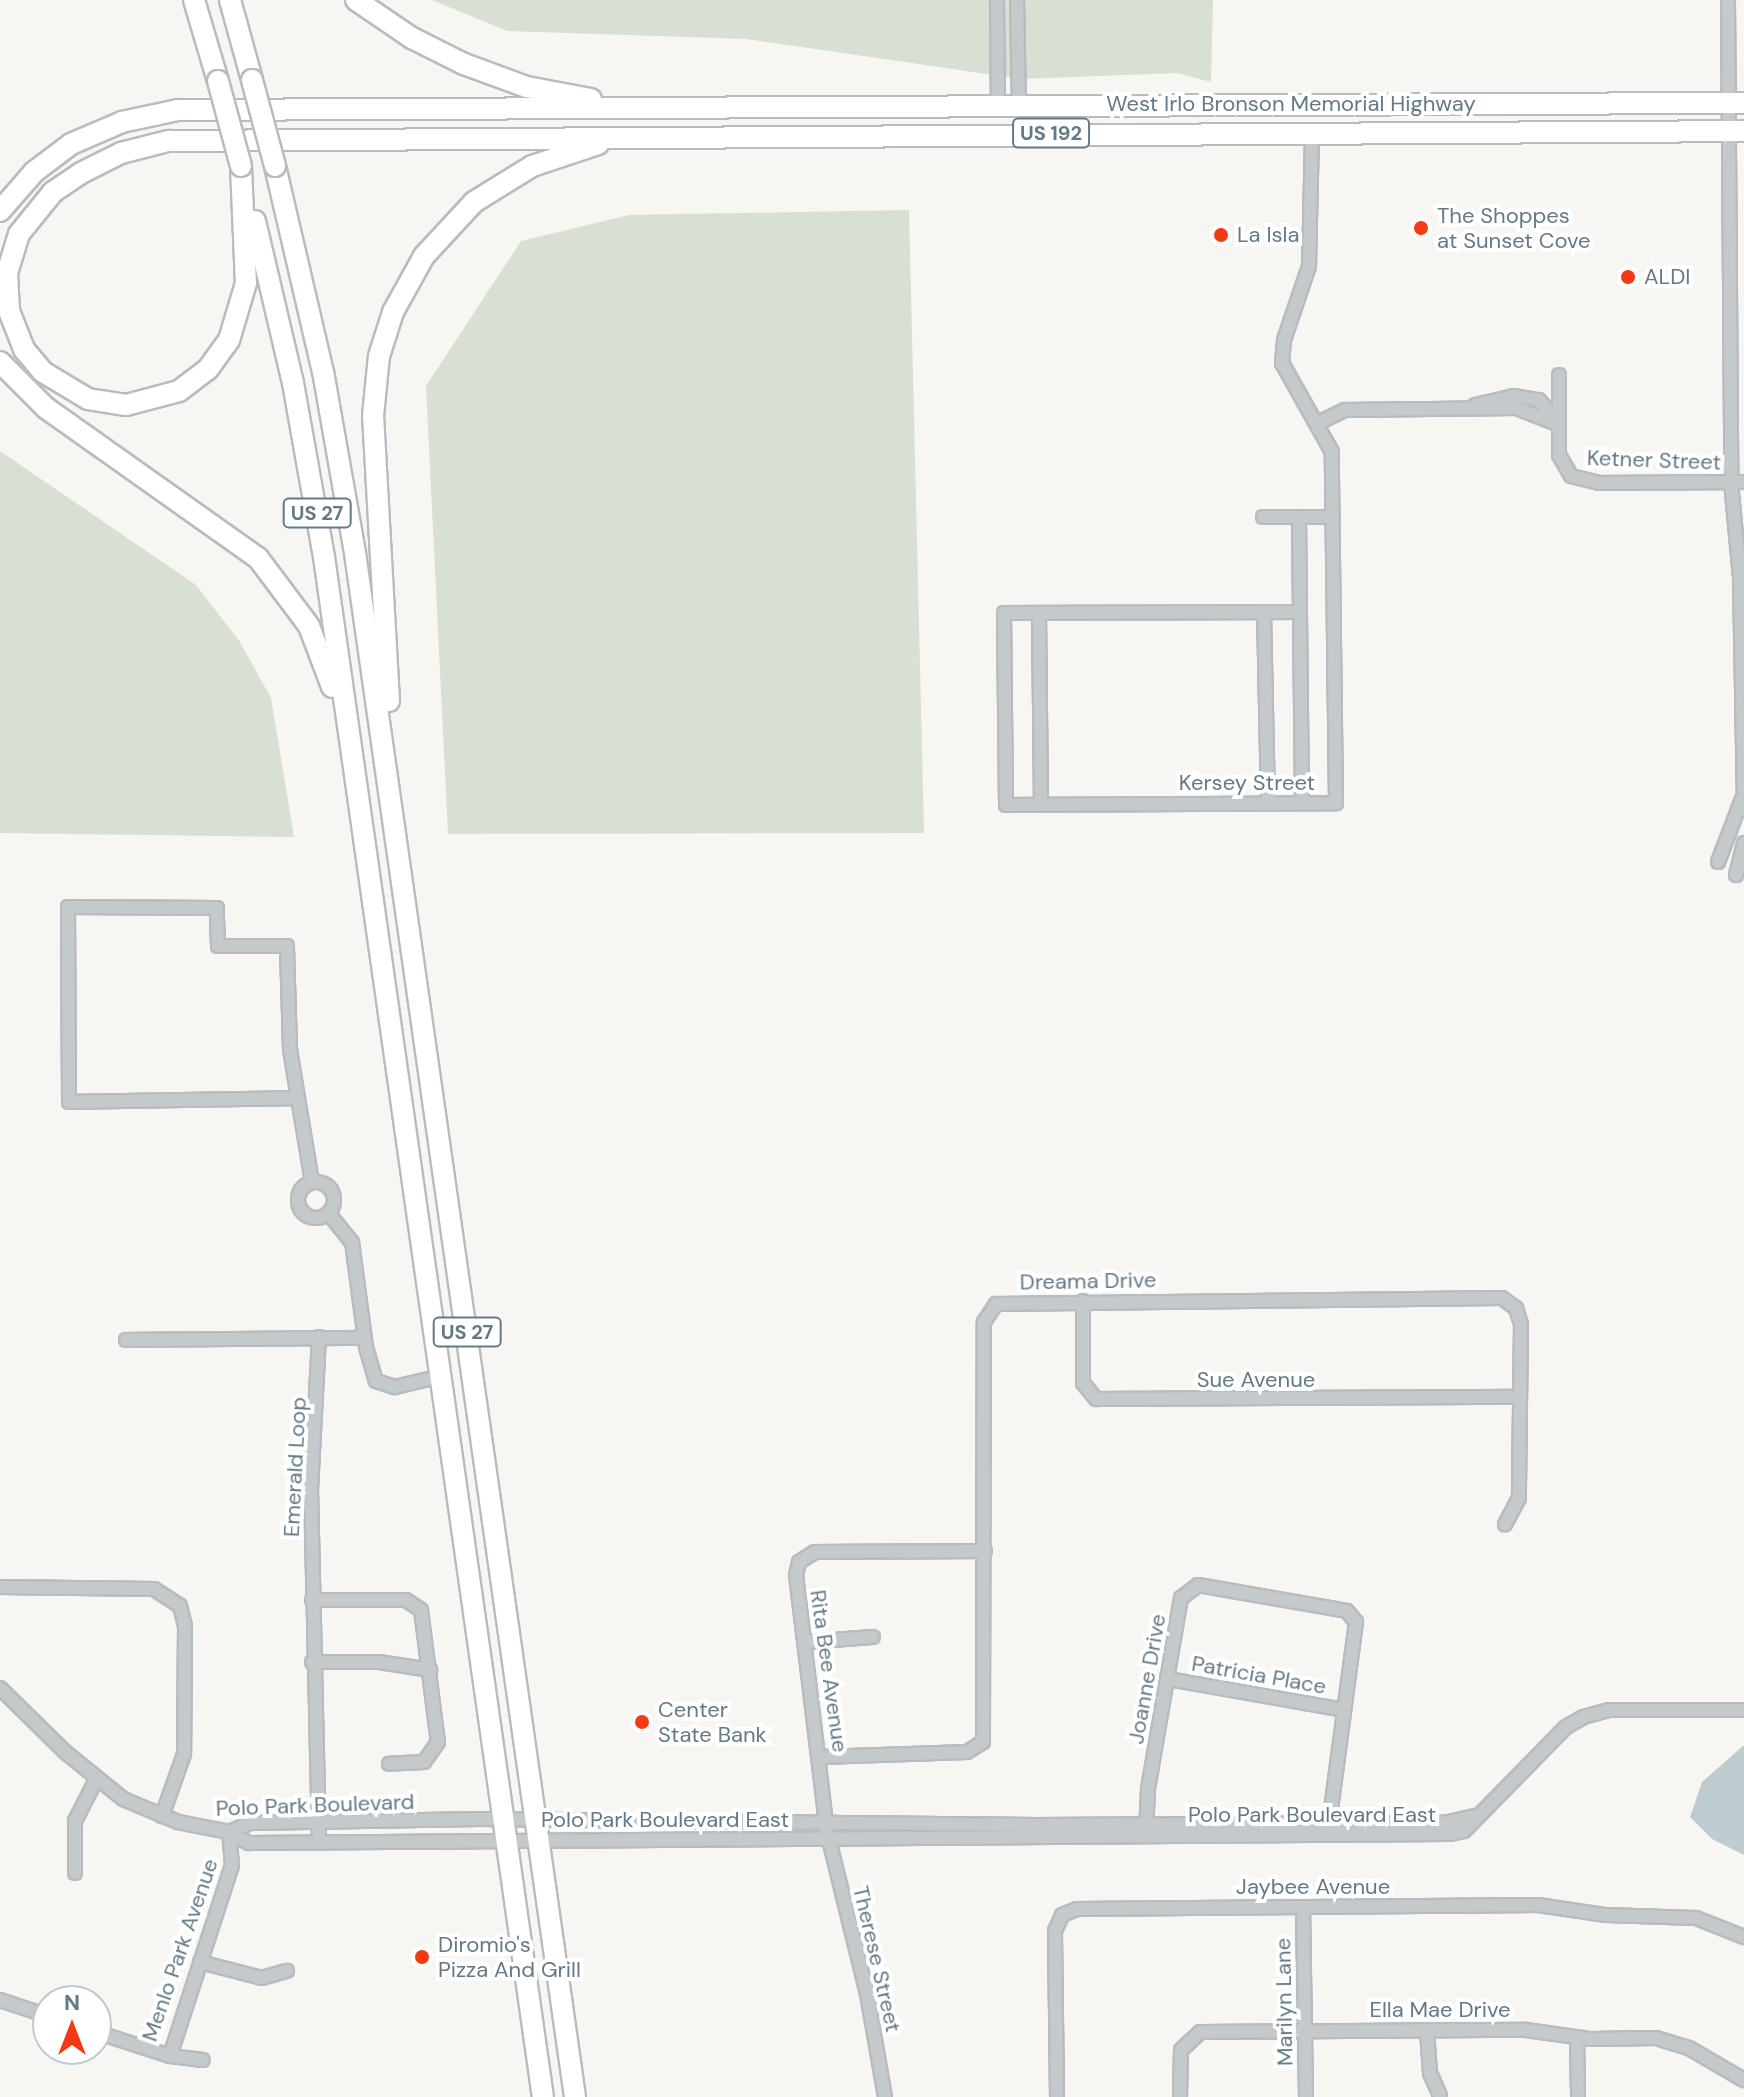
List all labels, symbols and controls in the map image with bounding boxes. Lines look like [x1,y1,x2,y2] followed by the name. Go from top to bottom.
[1106,91,1476,117] street label: West Irlo Bronson Memorial Highway
[1011,117,1091,149] road number: US 192
[1437,202,1591,254] place label: The Shoppes at Sunset Cove
[1412,219,1430,237] marker: The Shoppes at Sunset Cove
[1237,222,1299,248] place label: La Isla
[1212,226,1230,244] marker: La Isla
[1644,264,1690,290] place label: ALDI
[1619,268,1637,286] marker: ALDI
[1586,444,1722,476] street label: Ketner Street
[281,497,353,529] road number: US 27
[1179,770,1315,796] street label: Kersey Street
[1019,1267,1157,1295] street label: Dreama Drive
[431,1316,503,1348] road number: US 27
[1197,1367,1315,1393] street label: Sue Avenue
[278,1396,312,1538] street label: Emerald Loop
[805,1588,853,1754] street label: Rita Bee Avenue
[1123,1612,1171,1746] street label: Joanne Drive
[1190,1650,1328,1700] street label: Patricia Place
[658,1696,767,1748] place label: Center State Bank
[633,1713,651,1731] marker: Center State Bank
[215,1788,415,1822] street label: Polo Park Boulevard
[1188,1802,1436,1828] street label: Polo Park Boulevard East
[541,1807,789,1833] street label: Polo Park Boulevard East
[136,1855,224,2045] street label: Menlo Park Avenue
[1236,1874,1390,1900] street label: Jaybee Avenue
[847,1883,907,2035] street label: Therese Street
[438,1931,581,1982] place label: Diromio's Pizza And Grill
[1270,1938,1298,2066] street label: Marilyn Lane
[413,1948,431,1966] marker: Diromio's Pizza And Grill
[32,1985,112,2065] north arrow
[64,1988,80,2017] text: N
[1370,1997,1510,2023] street label: Ella Mae Drive

